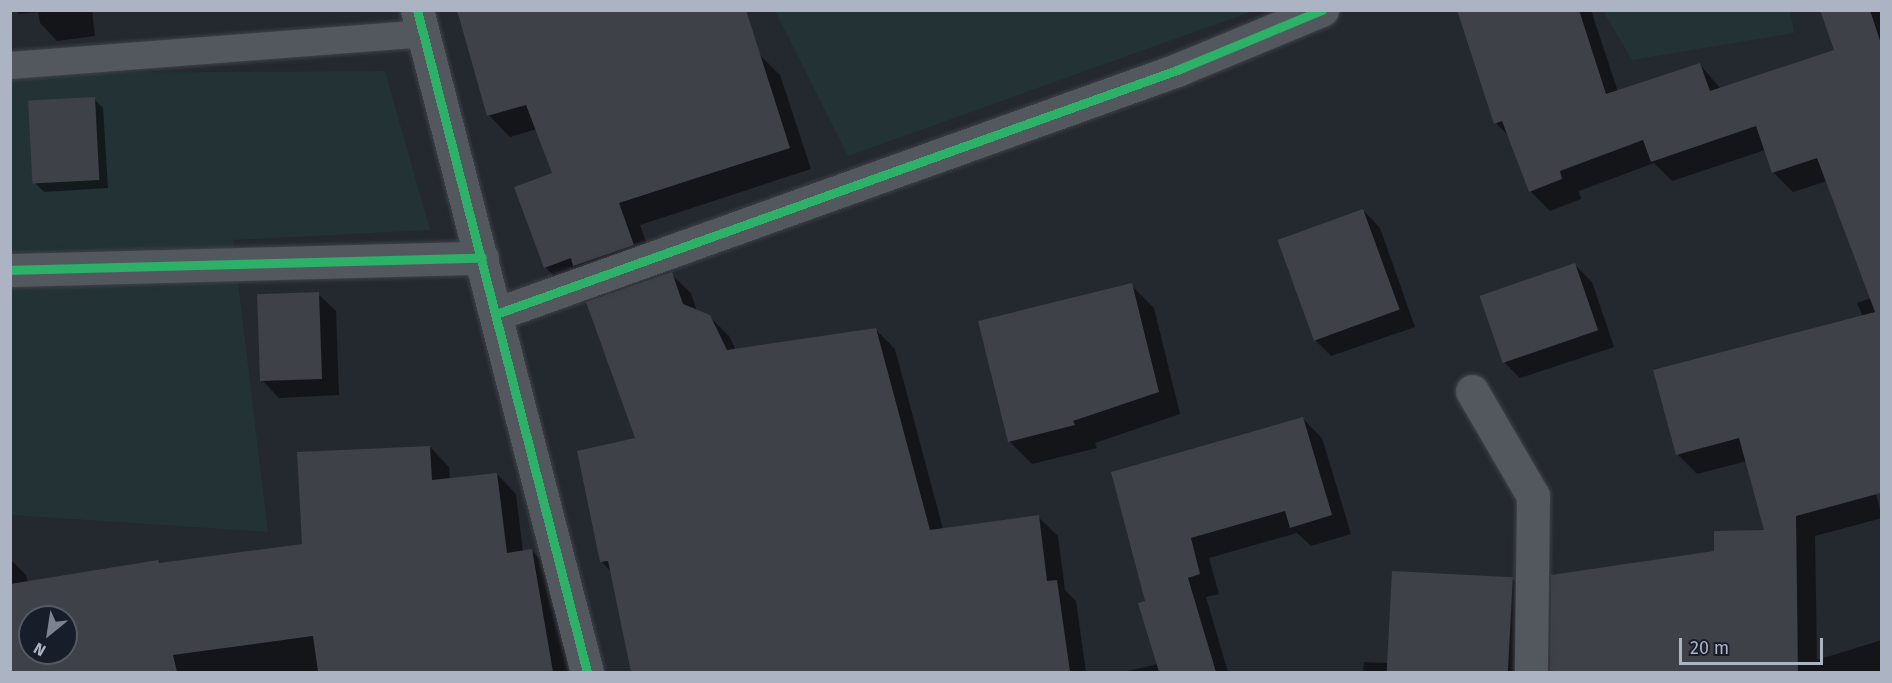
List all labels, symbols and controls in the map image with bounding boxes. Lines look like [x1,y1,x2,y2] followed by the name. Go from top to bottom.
[18,605,78,665] north arrow
[1682,626,1826,664] scale bar
[1690,637,1729,659] text: 20 m
[30,638,49,660] text: N

